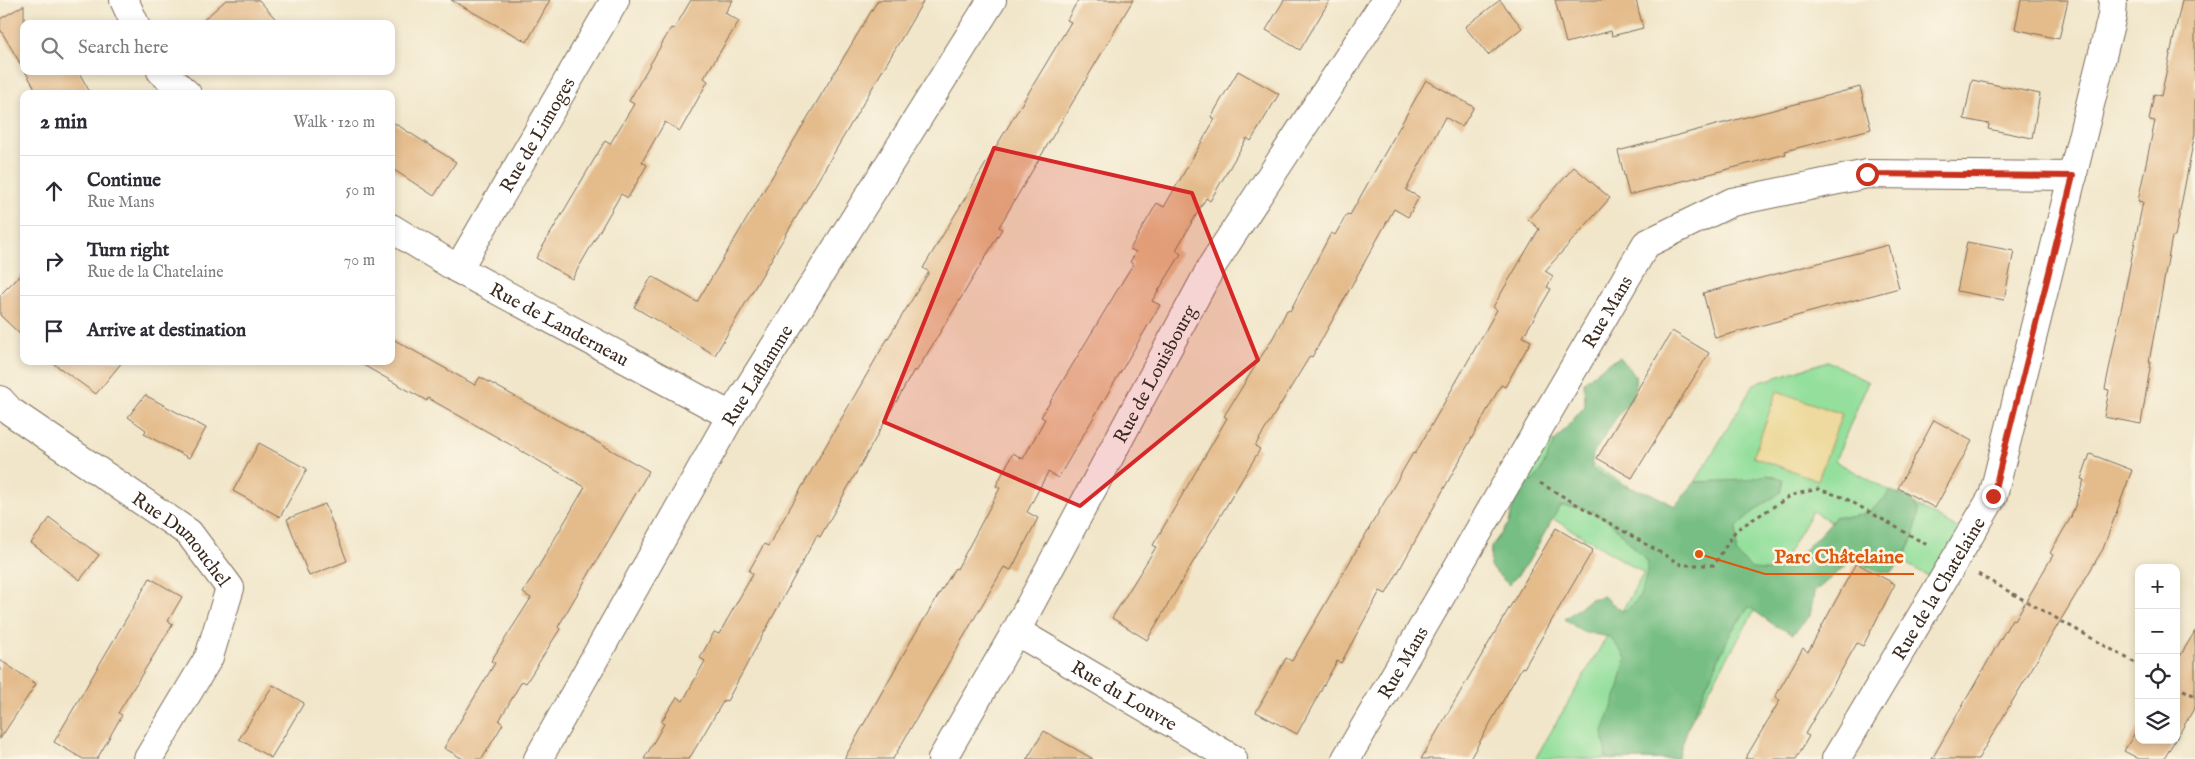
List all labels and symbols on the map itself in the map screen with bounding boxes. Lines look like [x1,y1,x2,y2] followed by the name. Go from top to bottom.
[495,73,581,197] street label: Rue de Limoges
[1856,163,1879,186] route start
[1578,272,1639,353] street label: Rue Mans
[485,278,633,373] street label: Rue de Landerneau
[1109,301,1203,448] street label: Rue de Louisbourg
[718,321,799,431] street label: Rue Laflamme
[1982,485,2005,508] route end
[127,488,235,593] street label: Rue Dumouchel
[1888,513,1992,665] street label: Rue de la Chatelaine
[1765,539,1914,574] callout: Parc Châtelaine
[1774,545,1904,570] text: Parc Châtelaine
[1374,623,1435,704] street label: Rue Mans
[1066,656,1181,737] street label: Rue du Louvre

